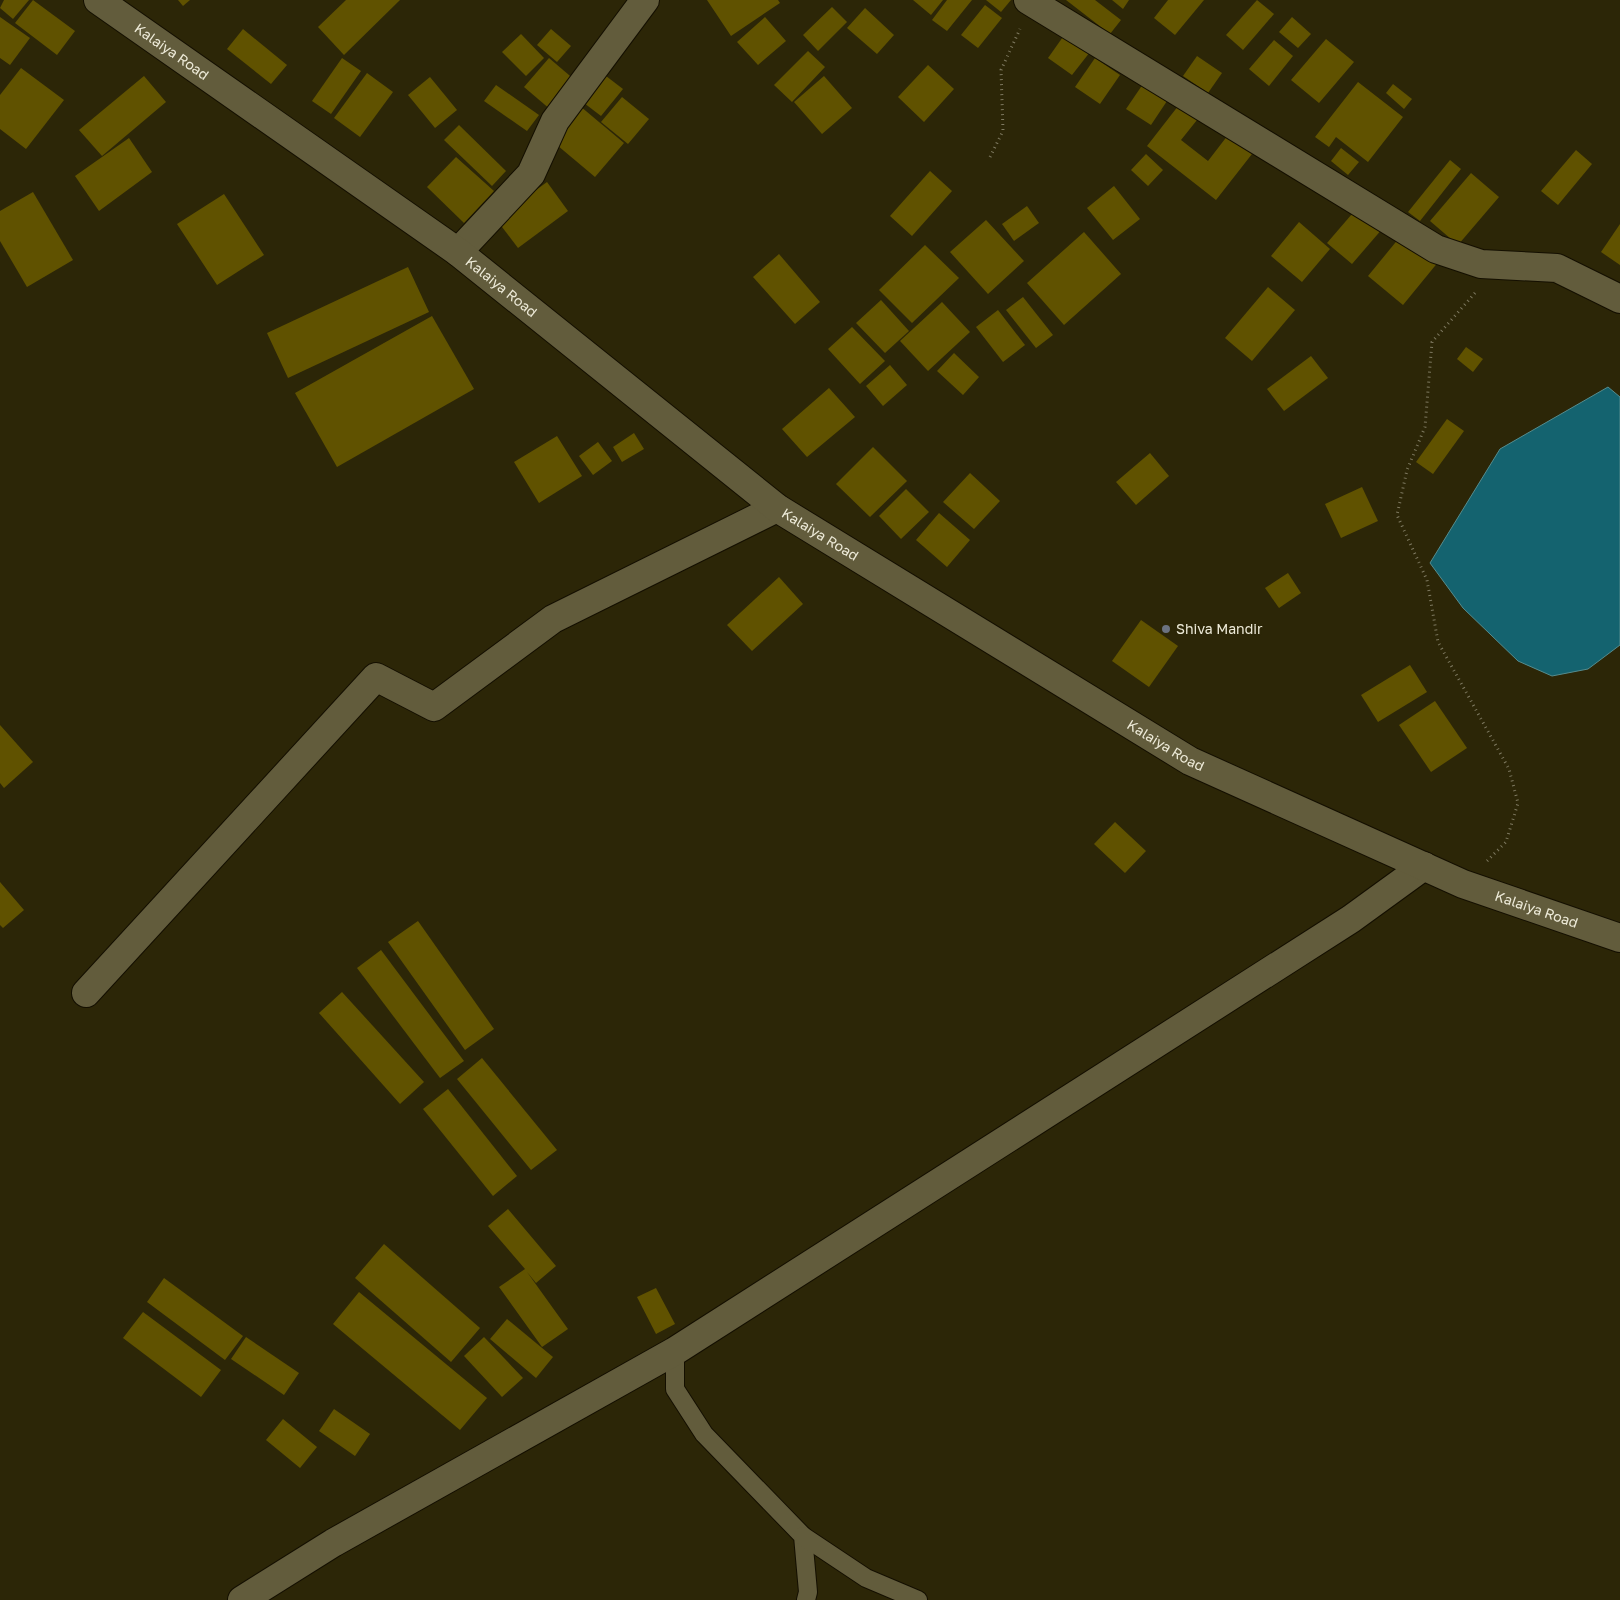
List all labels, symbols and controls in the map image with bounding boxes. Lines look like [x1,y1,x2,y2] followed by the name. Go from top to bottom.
[132,19,212,83] street label: Kalaiya Road
[462,253,541,320] street label: Kalaiya Road
[779,504,862,564] street label: Kalaiya Road
[1176,620,1263,637] place label: Shiva Mandir
[1160,623,1172,635] marker: Shiva Mandir
[1124,716,1207,774] street label: Kalaiya Road
[1493,887,1581,931] street label: Kalaiya Road

